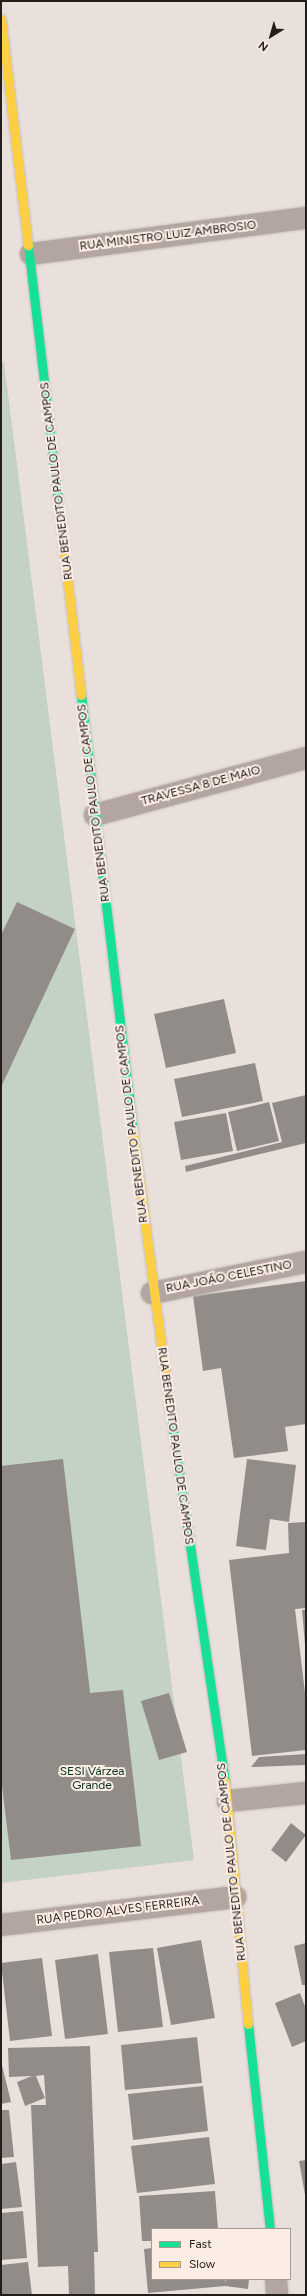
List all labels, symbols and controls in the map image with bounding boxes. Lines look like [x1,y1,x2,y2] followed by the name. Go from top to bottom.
[251,16,291,56] north arrow
[256,38,271,54] text: N
[79,218,257,254] street label: RUA MINISTRO LUIZ AMBROSIO
[38,381,76,581] street label: RUA BENEDITO PAULO DE CAMPOS
[75,703,113,903] street label: RUA BENEDITO PAULO DE CAMPOS
[140,763,262,809] street label: TRAVESSA 8 DE MAIO
[113,1024,151,1224] street label: RUA BENEDITO PAULO DE CAMPOS
[165,1258,293,1296] street label: RUA JOÃO CELESTINO
[154,1346,196,1546] street label: RUA BENEDITO PAULO DE CAMPOS
[214,1762,250,1962] street label: RUA BENEDITO PAULO DE CAMPOS
[60,1765,124,1793] park label: SESI Várzea Grande
[36,1894,200,1928] street label: RUA PEDRO ALVES FERREIRA
[151,2228,291,2280] legend
[189,2237,212,2251] text: Fast
[189,2257,215,2271] text: Slow

